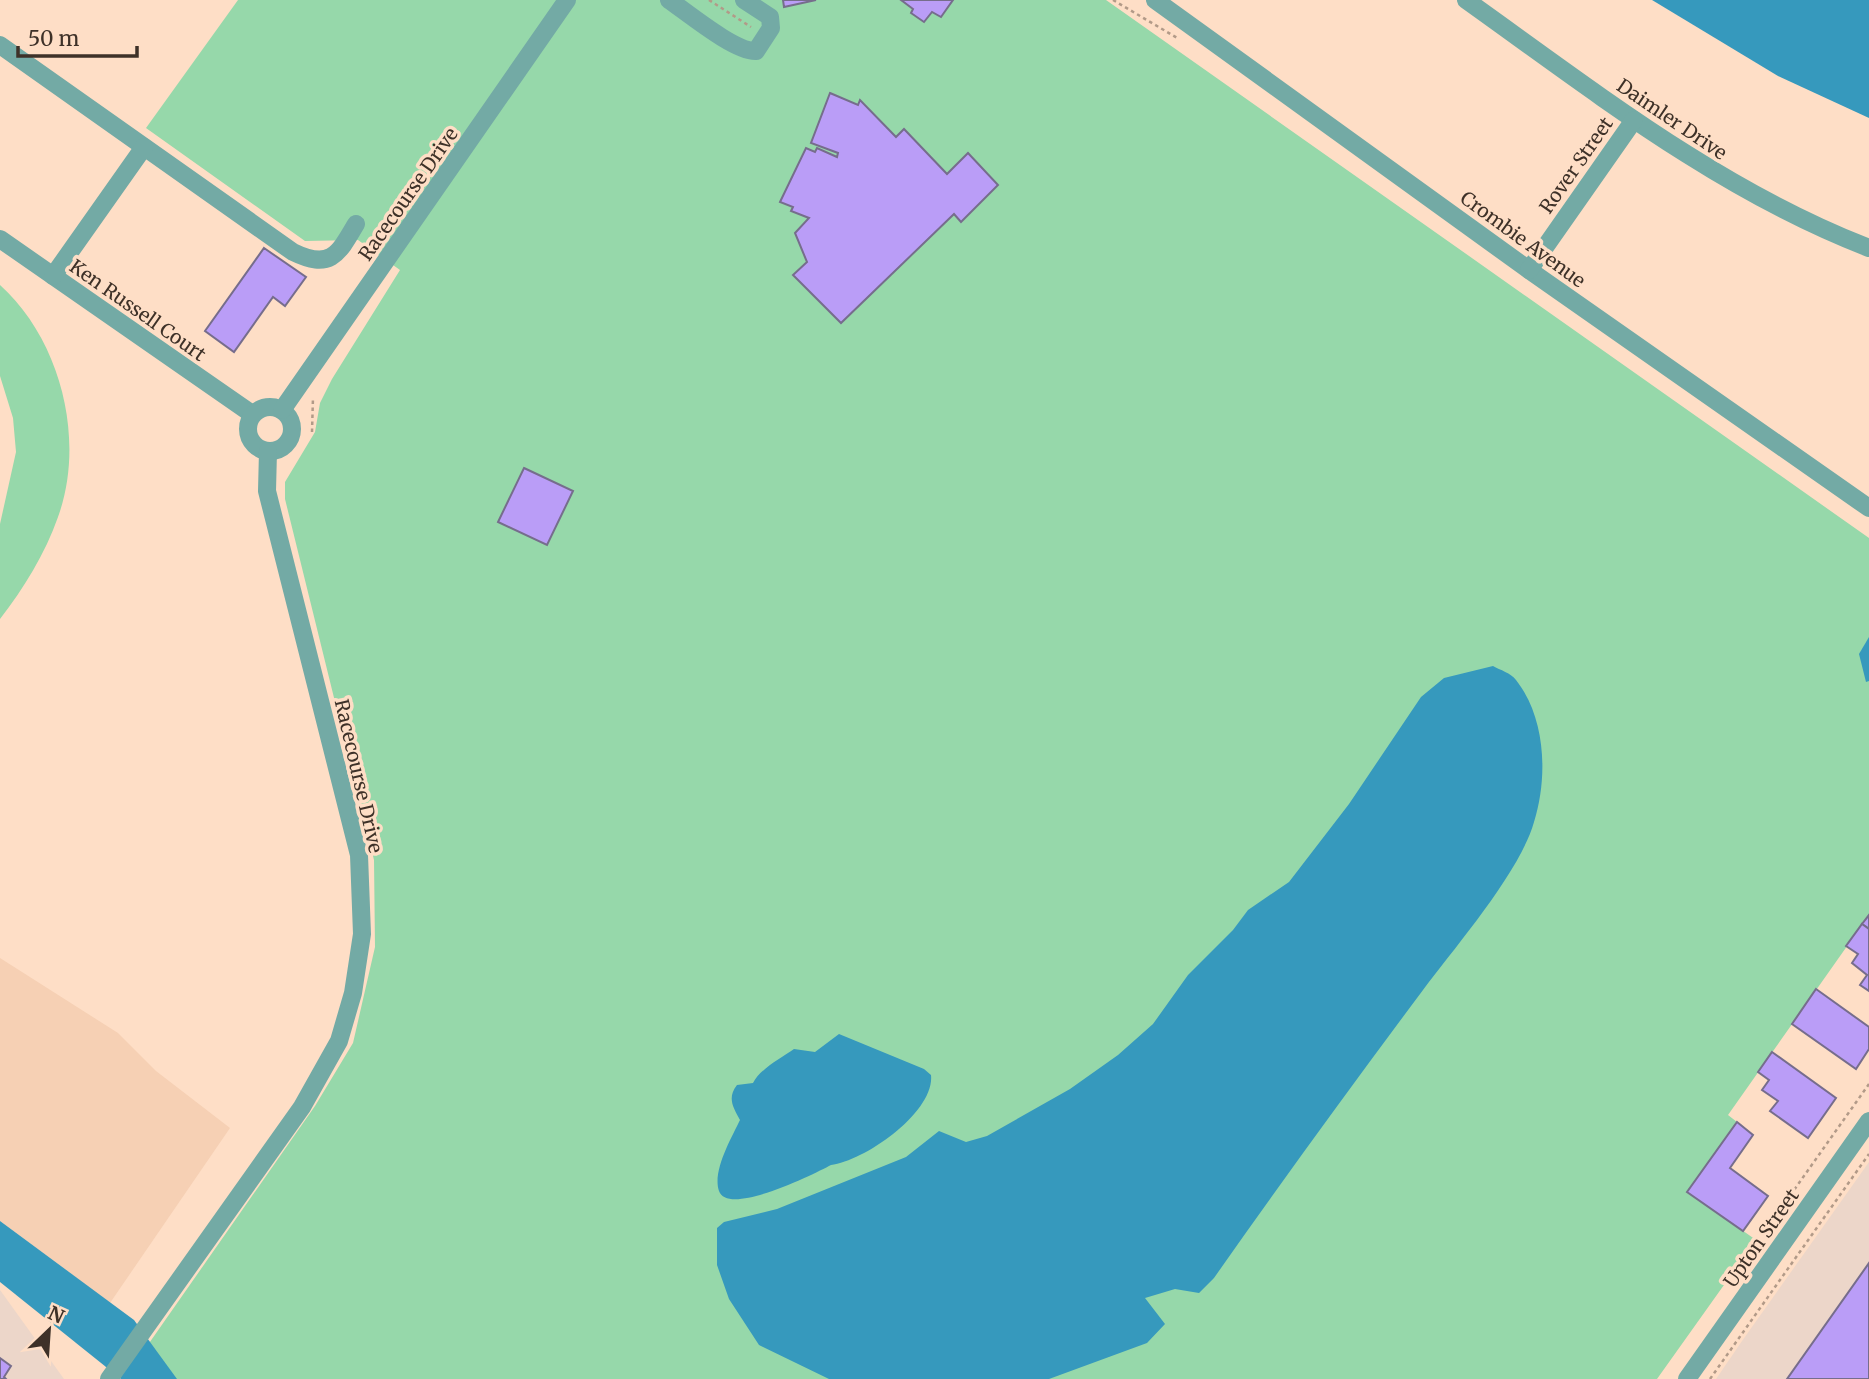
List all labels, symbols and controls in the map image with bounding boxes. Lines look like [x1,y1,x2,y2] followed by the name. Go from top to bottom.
[18,14,136,58] scale bar
[28,25,79,52] text: 50 m
[1612,73,1732,165] street label: Daimler Drive
[1534,112,1618,218] street label: Rover Street
[353,123,463,265] street label: Racecourse Drive
[1456,186,1590,292] street label: Crombie Avenue
[65,254,211,366] street label: Ken Russell Court
[330,697,388,855] street label: Racecourse Drive
[1718,1184,1804,1292] street label: Upton Street
[14,1295,84,1365] north arrow
[44,1301,68,1329] text: N

